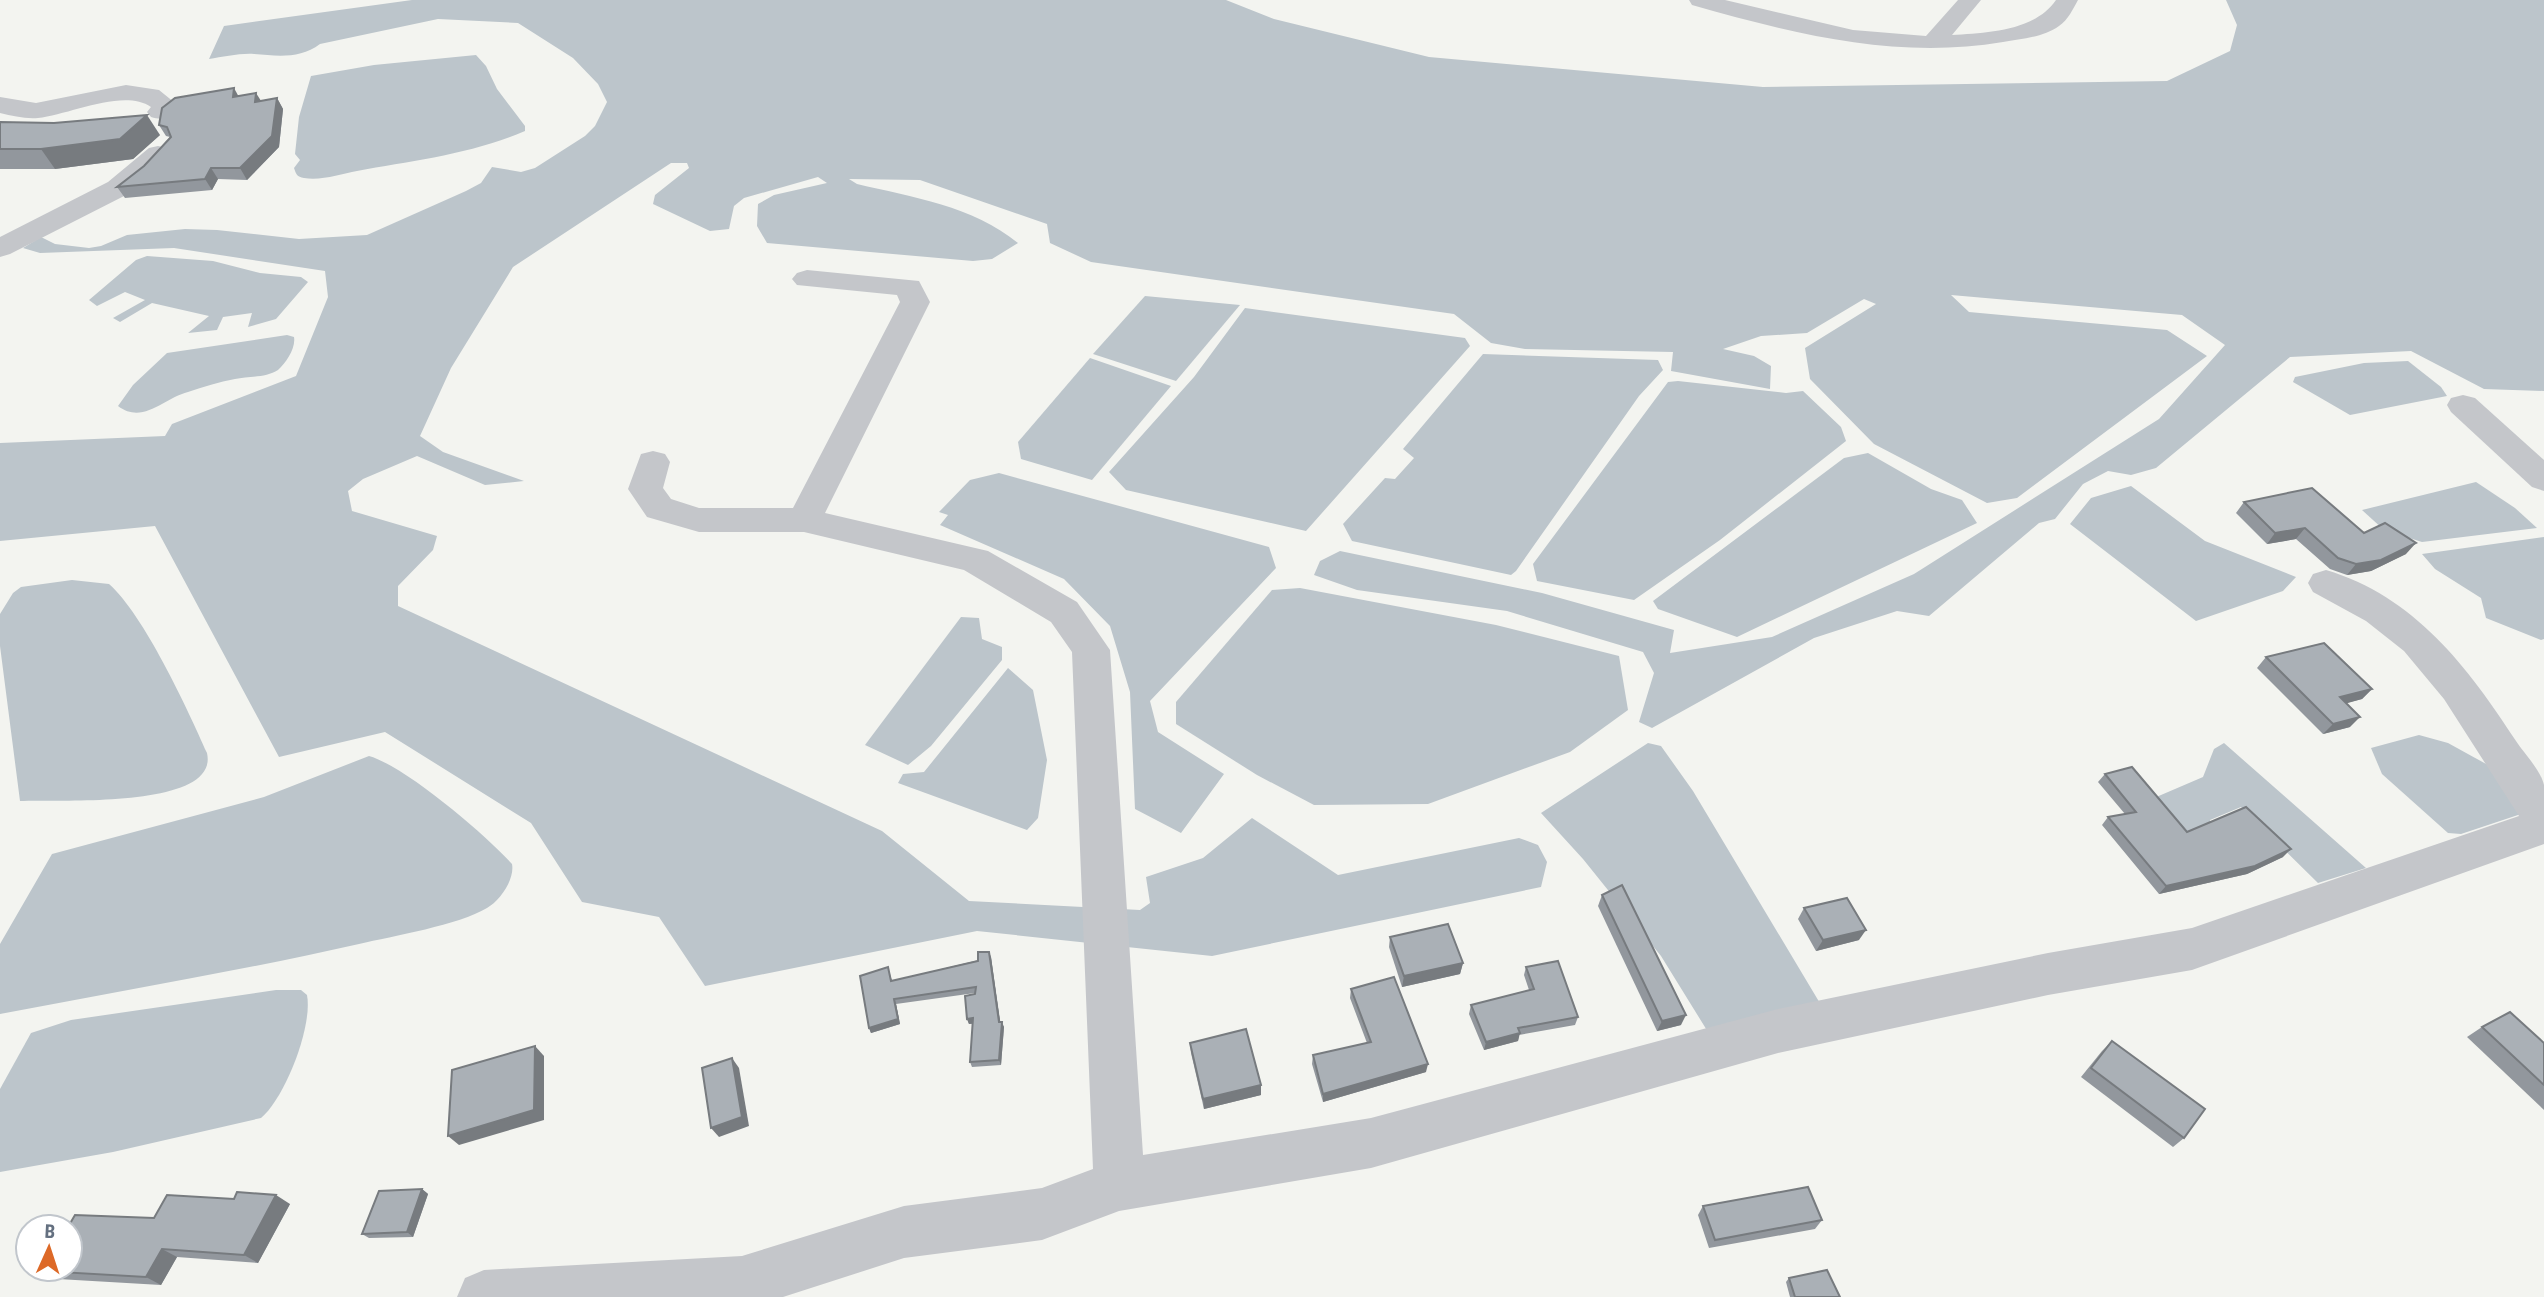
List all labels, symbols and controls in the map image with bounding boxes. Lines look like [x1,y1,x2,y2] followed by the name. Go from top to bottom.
[14,1213,84,1283] north arrow
[44,1220,56,1243] text: B

